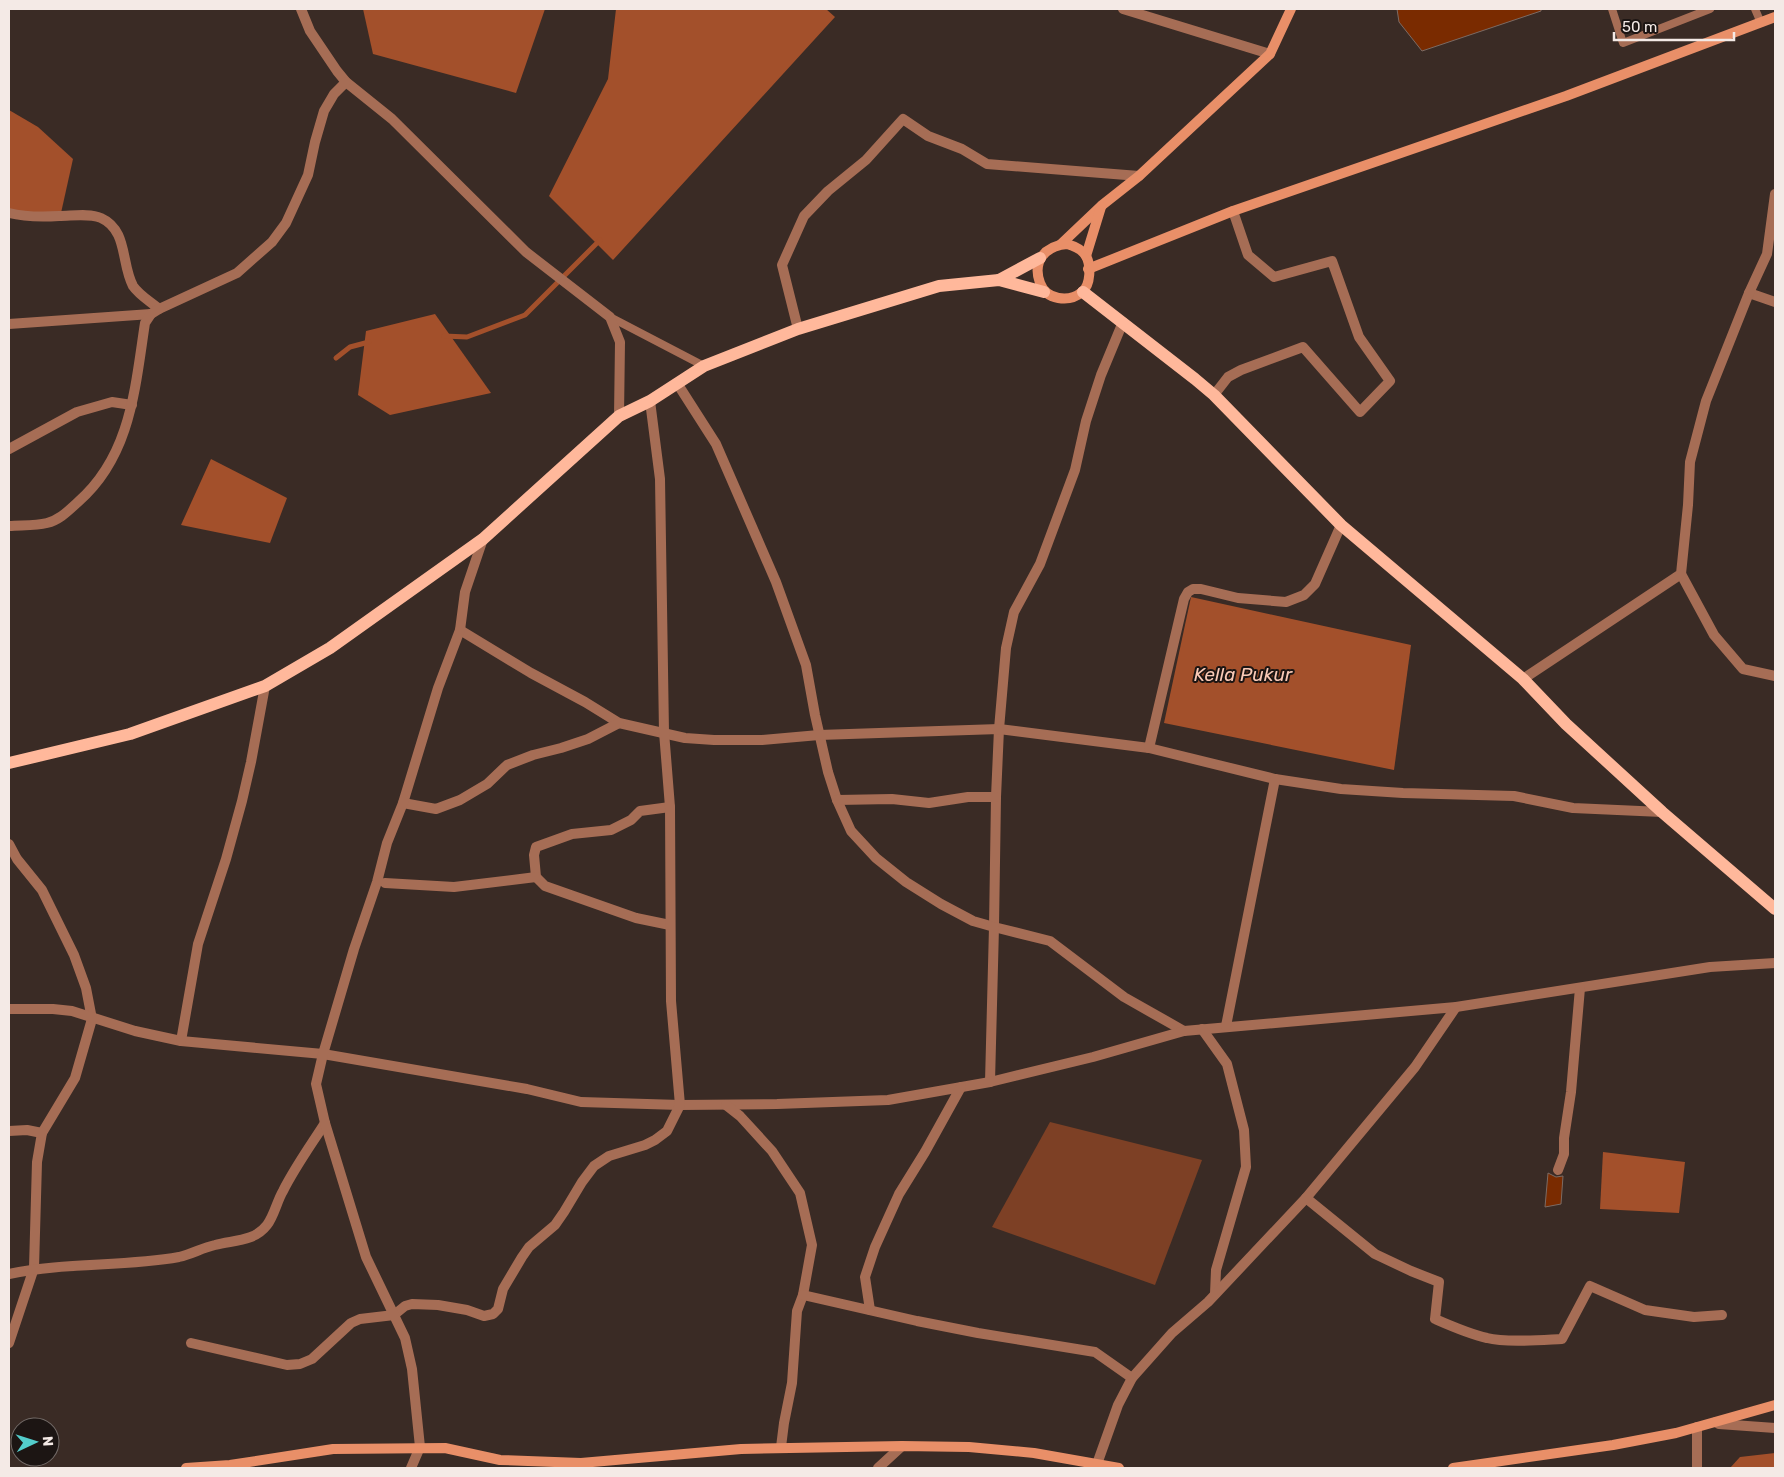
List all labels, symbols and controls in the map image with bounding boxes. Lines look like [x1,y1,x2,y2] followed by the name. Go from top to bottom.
[1614,10,1734,42] scale bar
[1622,18,1657,36] text: 50 m
[1194,663,1293,686] water label: Kella Pukur
[10,1417,60,1467] north arrow
[39,1436,56,1447] text: N

